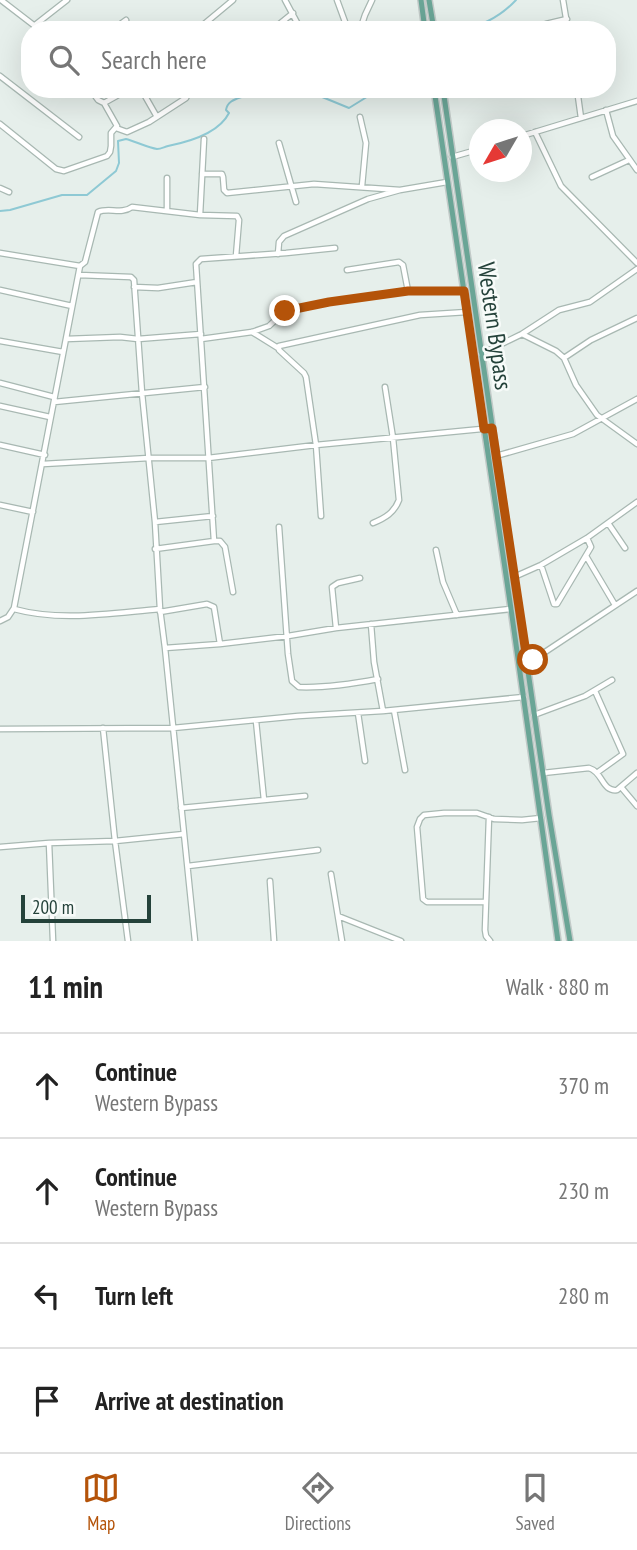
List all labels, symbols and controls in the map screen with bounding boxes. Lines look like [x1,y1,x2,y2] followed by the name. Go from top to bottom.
[21,21,616,98] search box
[45,41,83,79] icon: search
[101,43,207,76] text: Search here
[469,119,532,182] north arrow
[471,260,519,392] street label: Western Bypass
[269,295,300,326] route end
[517,644,548,675] route start
[21,892,150,924] scale bar
[32,895,74,919] text: 200 m
[28,967,103,1006] text: 11 min
[506,972,609,1001] text: Walk · 880 m
[95,1055,177,1088] text: Continue
[28,1067,66,1105] icon: ahead
[558,1071,609,1100] text: 370 m
[95,1088,218,1117] text: Western Bypass
[95,1160,177,1193] text: Continue
[28,1172,66,1210] icon: ahead
[558,1176,609,1205] text: 230 m
[95,1193,218,1222] text: Western Bypass
[28,1277,66,1315] icon: left
[95,1279,173,1312] text: Turn left
[558,1281,609,1310] text: 280 m
[28,1382,66,1420] icon: arrive
[95,1384,284,1417] text: Arrive at destination
[82,1469,120,1535] tab: Map
[285,1469,351,1535] tab: Directions
[516,1469,555,1535] tab: Saved

